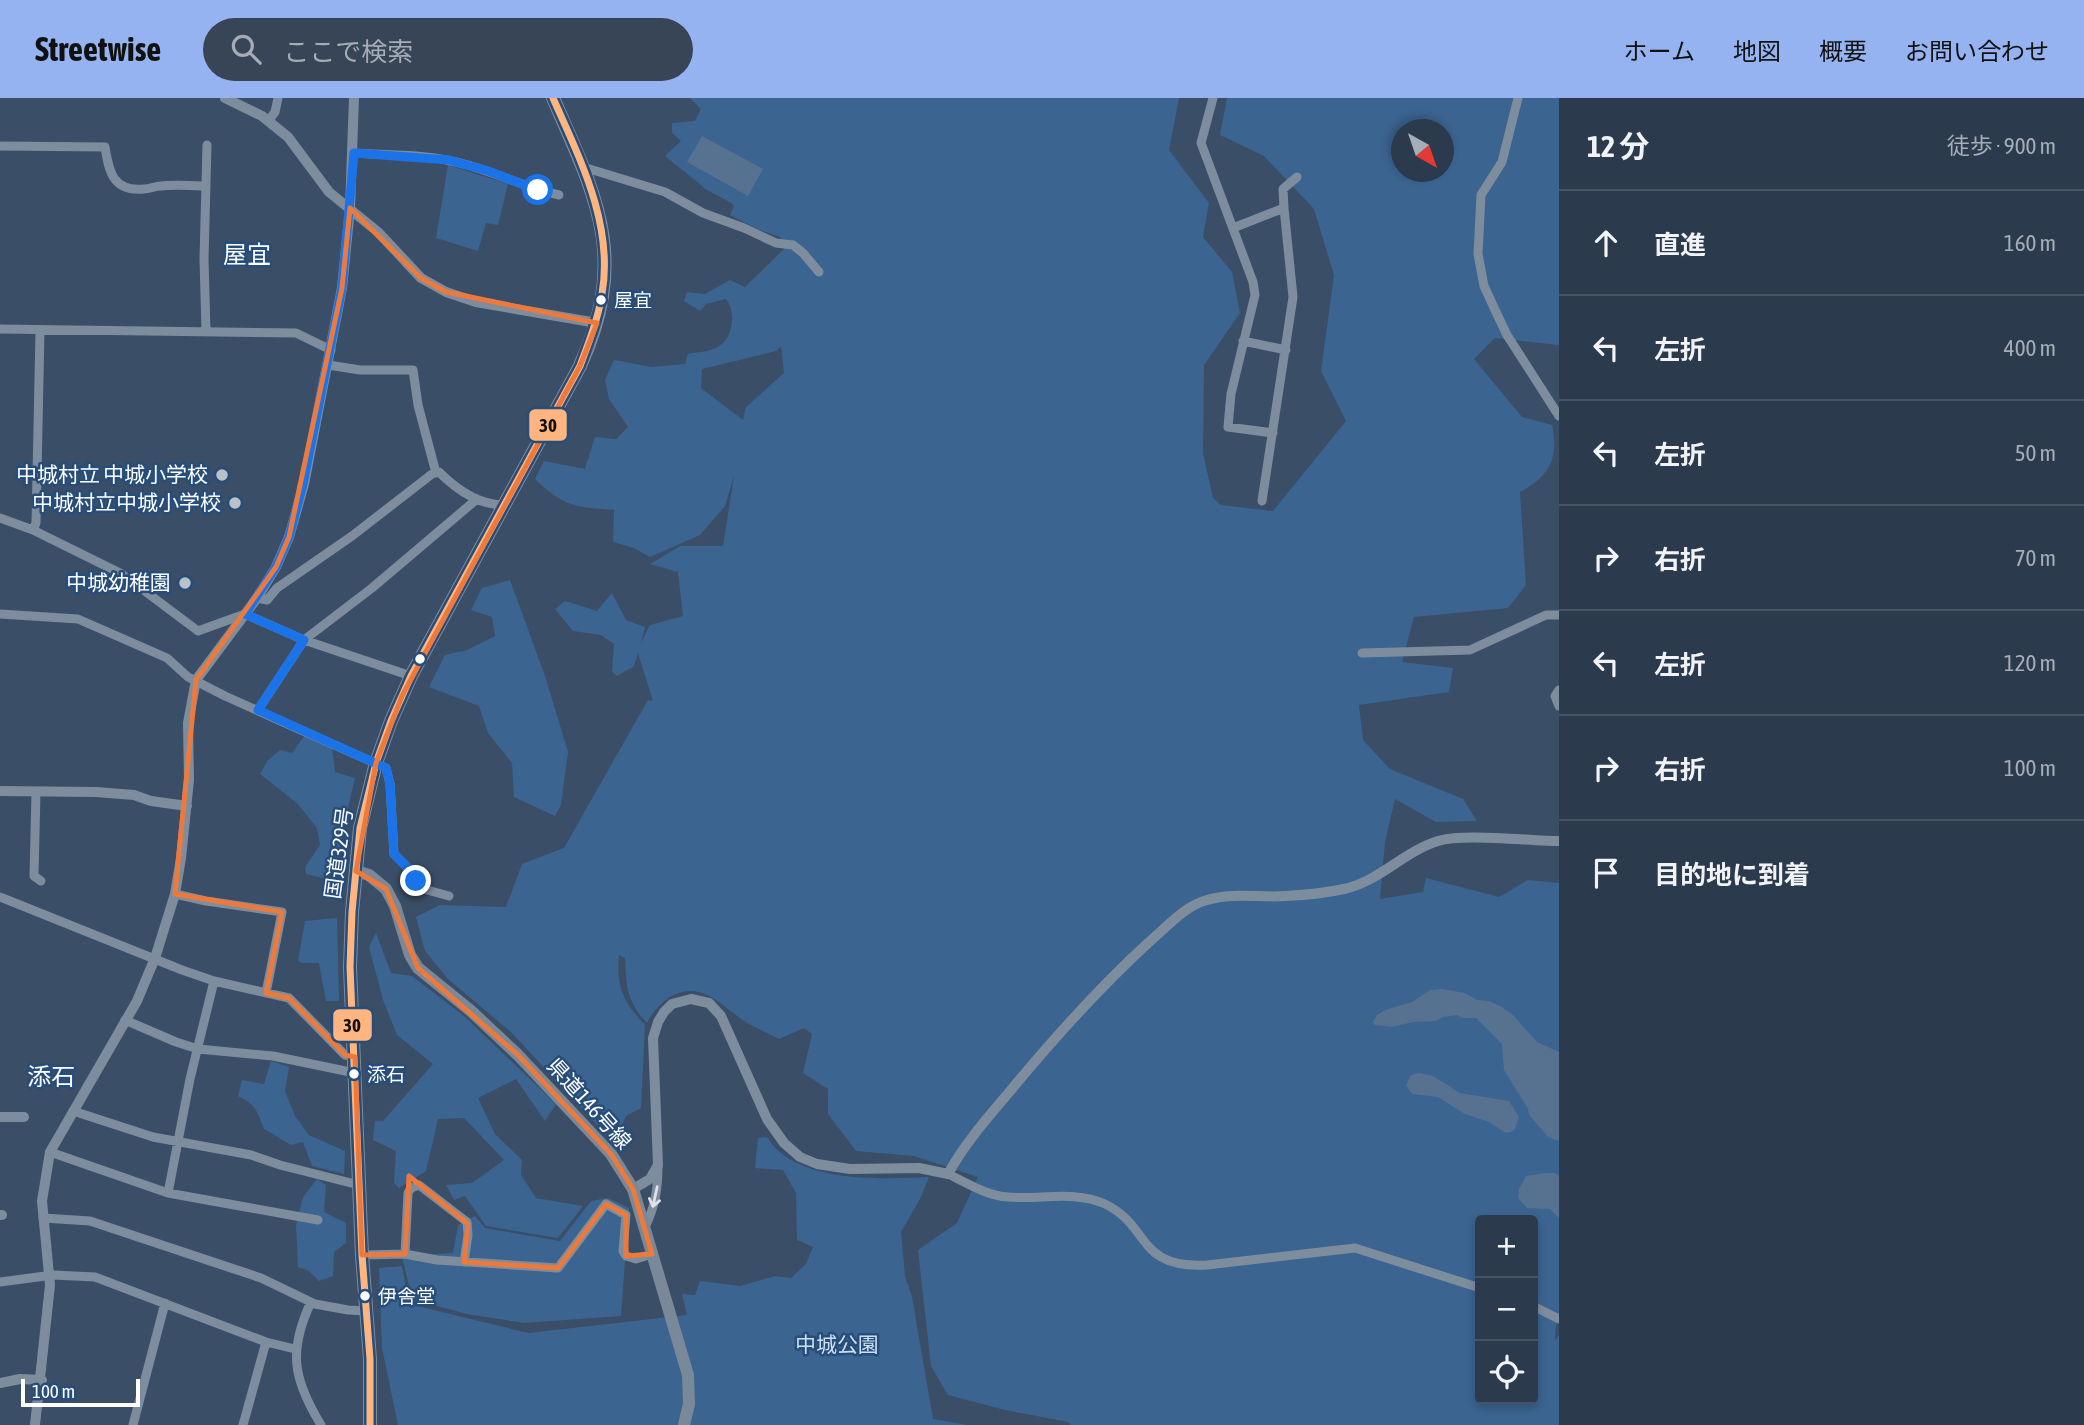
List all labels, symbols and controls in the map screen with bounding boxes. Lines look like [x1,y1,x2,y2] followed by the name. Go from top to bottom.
[203,18,693,81] search box
[35,30,161,68] text: Streetwise
[227,30,265,68] icon: search
[283,37,413,67] text: ここで検索
[1624,38,1695,65] text: ホーム
[1733,38,1781,65] text: 地図
[1819,38,1867,65] text: 概要
[1905,38,2049,65] text: お問い合わせ
[1391,119,1454,182] north arrow
[1587,129,1649,163] text: 12 分
[1947,133,2056,159] text: 徒歩 · 900 m
[522,174,553,205] route start
[1587,224,1625,262] icon: ahead
[1654,230,1706,260] text: 直進
[2004,230,2056,256] text: 160 m
[223,241,271,268] district label: 屋宜
[614,289,652,311] place label: 屋宜
[594,293,608,307] marker: 屋宜
[1587,329,1625,367] icon: left
[1654,335,1706,365] text: 左折
[2004,335,2056,361] text: 400 m
[528,408,568,442] line badge: 30
[539,414,557,436] text: 30
[1587,434,1625,472] icon: left
[1654,440,1706,470] text: 左折
[2015,440,2056,466] text: 50 m
[16,462,208,486] place label: 中城村立 中城小学校
[214,467,230,483] marker: 中城村立 中城小学校
[32,490,221,514] place label: 中城村立中城小学校
[227,495,243,511] marker: 中城村立中城小学校
[1587,539,1625,577] icon: right
[1654,545,1706,575] text: 右折
[2015,545,2056,571] text: 70 m
[66,570,171,594] place label: 中城幼稚園
[177,575,193,591] marker: 中城幼稚園
[1587,644,1625,682] icon: left
[1654,650,1706,680] text: 左折
[2004,650,2056,676] text: 120 m
[413,652,427,666] unlabelled marker
[1587,749,1625,787] icon: right
[1654,755,1706,785] text: 右折
[2004,755,2056,781] text: 100 m
[320,805,356,900] street label: 国道329号
[1587,854,1625,892] icon: arrive
[1654,860,1810,890] text: 目的地に到着
[400,865,431,896] route end
[332,1008,373,1042] line badge: 30
[343,1014,361,1036] text: 30
[543,1053,637,1154] street label: 県道146号線
[27,1063,75,1090] district label: 添石
[367,1063,405,1085] place label: 添石
[347,1067,361,1081] marker: 添石
[648,1185,662,1208] one-way arrow
[1475,1215,1538,1404] map controls
[1475,1215,1538,1278] button: +
[1475,1278,1538,1341] button: −
[378,1285,435,1307] place label: 伊舎堂
[358,1289,372,1303] marker: 伊舎堂
[795,1332,879,1356] park label: 中城公園
[1475,1341,1538,1404] button: locate
[21,1376,140,1408] scale bar
[32,1380,75,1402] text: 100 m

